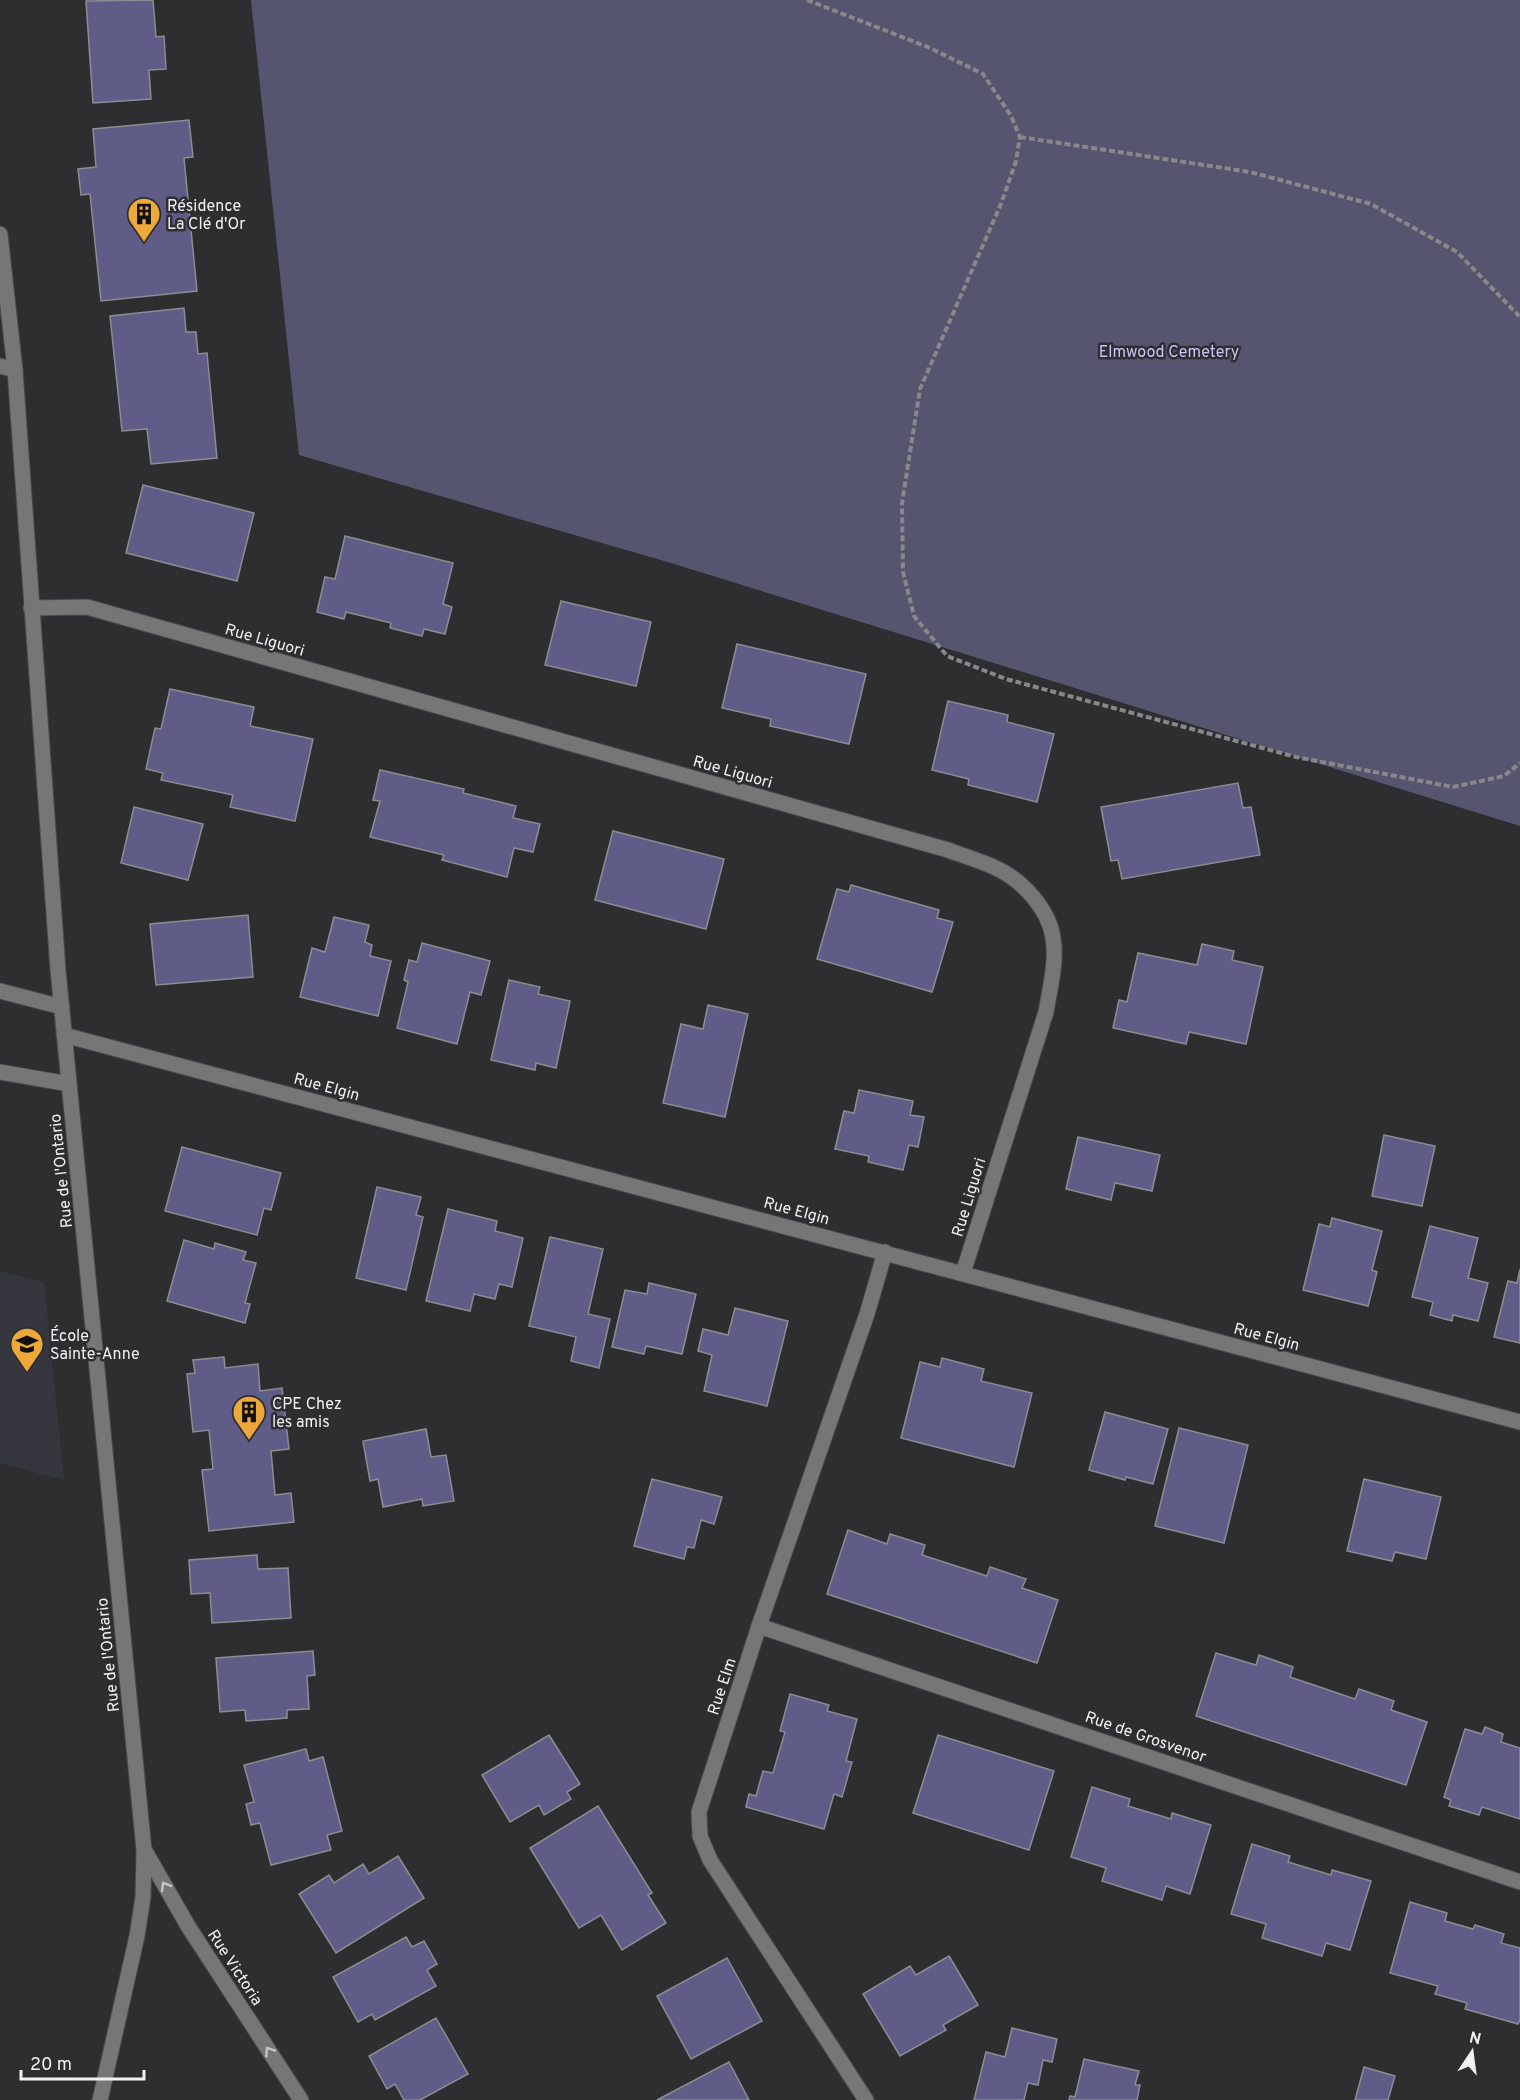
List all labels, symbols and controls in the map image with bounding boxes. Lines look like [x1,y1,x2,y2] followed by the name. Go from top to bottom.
[126,196,162,243] building icon: Résidence La Clé d'Or
[167,197,245,235] place label: Résidence La Clé d'Or
[1099,343,1239,363] park label: Elmwood Cemetery
[222,620,306,662] street label: Rue Liguori
[690,752,774,794] street label: Rue Liguori
[291,1070,362,1106] street label: Rue Elgin
[46,1113,78,1229] street label: Rue de l'Ontario
[948,1156,991,1240] street label: Rue Liguori
[761,1194,832,1230] street label: Rue Elgin
[1231,1320,1302,1356] street label: Rue Elgin
[50,1325,140,1365] place label: École Sainte-Anne
[9,1326,45,1373] school or university icon: École Sainte-Anne
[231,1394,267,1441] building icon: CPE Chez les amis
[272,1395,342,1433] place label: CPE Chez les amis
[93,1597,125,1713] street label: Rue de l'Ontario
[704,1655,742,1718] street label: Rue Elm
[1082,1708,1209,1768] street label: Rue de Grosvenor
[161,1882,172,1892] one-way arrow
[202,1926,266,2010] street label: Rue Victoria
[1442,2022,1502,2082] north arrow
[1467,2028,1483,2050] text: N
[21,2043,144,2081] scale bar
[265,2047,276,2058] one-way arrow
[30,2054,72,2077] text: 20 m

